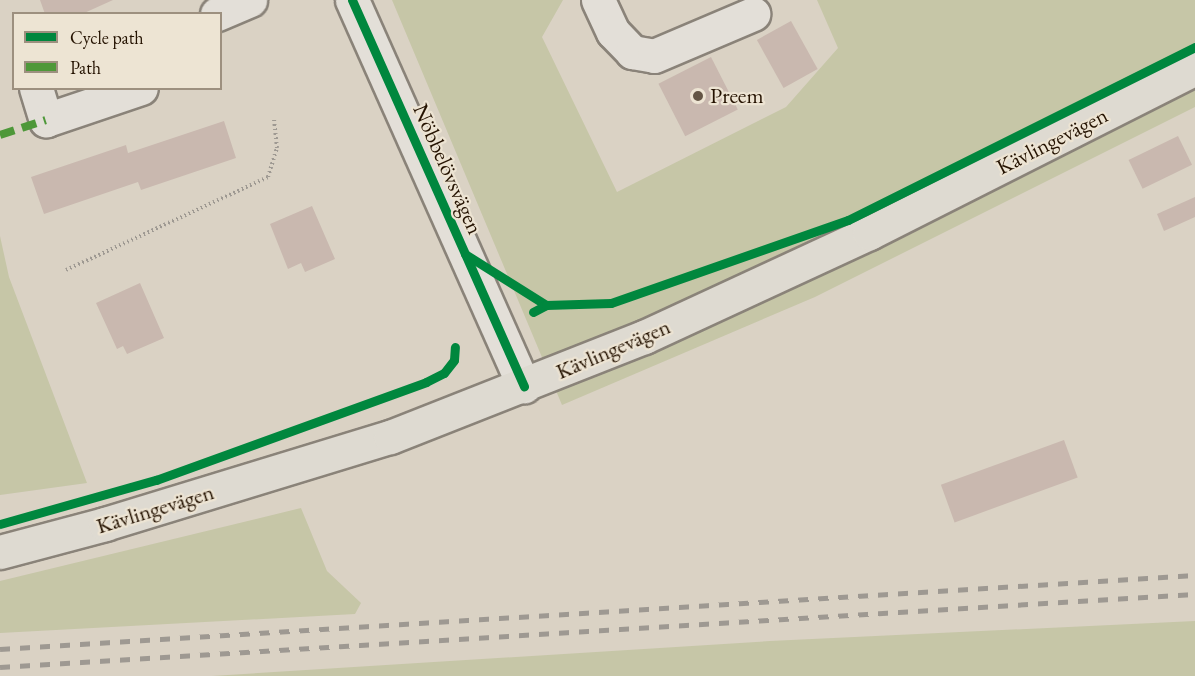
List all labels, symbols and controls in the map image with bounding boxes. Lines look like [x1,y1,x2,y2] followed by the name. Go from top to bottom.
[12,12,222,90] legend
[70,26,144,49] text: Cycle path
[70,56,101,79] text: Path
[710,83,764,109] place label: Preem
[691,89,705,103] marker: Preem
[407,100,489,238] street label: Nöbbelövsvägen
[992,102,1112,180] street label: Kävlingevägen
[552,313,674,385] street label: Kävlingevägen
[93,479,217,539] street label: Kävlingevägen

